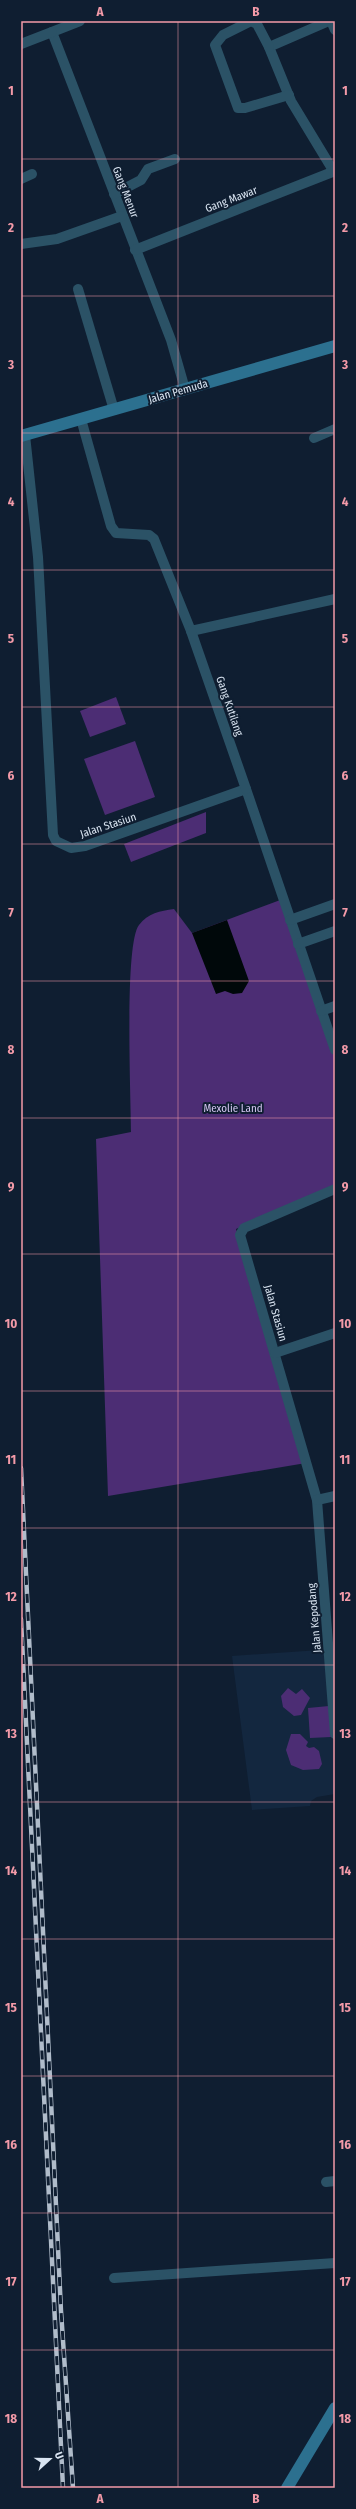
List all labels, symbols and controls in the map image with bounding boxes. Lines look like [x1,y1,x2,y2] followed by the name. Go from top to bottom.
[95,4,104,19] text: A
[252,4,260,19] text: B
[8,83,14,98] text: 1
[342,83,348,98] text: 1
[110,165,141,220] street label: Gang Menur
[203,184,259,215] street label: Gang Mawar
[7,220,14,235] text: 2
[341,220,348,235] text: 2
[7,357,14,372] text: 3
[341,357,348,372] text: 3
[147,377,209,406] street label: Jalan Pemuda
[8,494,15,509] text: 4
[342,494,349,509] text: 4
[8,631,14,646] text: 5
[342,631,348,646] text: 5
[213,675,246,739] street label: Gang Kutilang
[8,768,15,783] text: 6
[342,768,349,783] text: 6
[78,810,138,841] street label: Jalan Stasiun
[8,905,14,920] text: 7
[342,905,348,920] text: 7
[8,1042,15,1057] text: 8
[342,1042,349,1057] text: 8
[203,1102,263,1115] park label: Mexolie Land
[8,1179,15,1194] text: 9
[342,1179,349,1194] text: 9
[261,1283,290,1343] street label: Jalan Stasiun
[5,1316,17,1331] text: 10
[339,1316,351,1331] text: 10
[6,1452,16,1467] text: 11
[340,1452,350,1467] text: 11
[305,1582,324,1653] street label: Jalan Kepodang
[5,1589,17,1604] text: 12
[339,1589,351,1604] text: 12
[5,1726,17,1741] text: 13
[339,1726,351,1741] text: 13
[5,1863,17,1878] text: 14
[339,1863,351,1878] text: 14
[5,2000,17,2015] text: 15
[339,2000,351,2015] text: 15
[5,2137,17,2152] text: 16
[339,2137,351,2152] text: 16
[5,2274,17,2289] text: 17
[339,2274,351,2289] text: 17
[5,2411,17,2426] text: 18
[339,2411,351,2426] text: 18
[30,2439,70,2479] north arrow
[52,2450,66,2461] text: U
[95,2491,104,2506] text: A
[252,2491,260,2506] text: B

